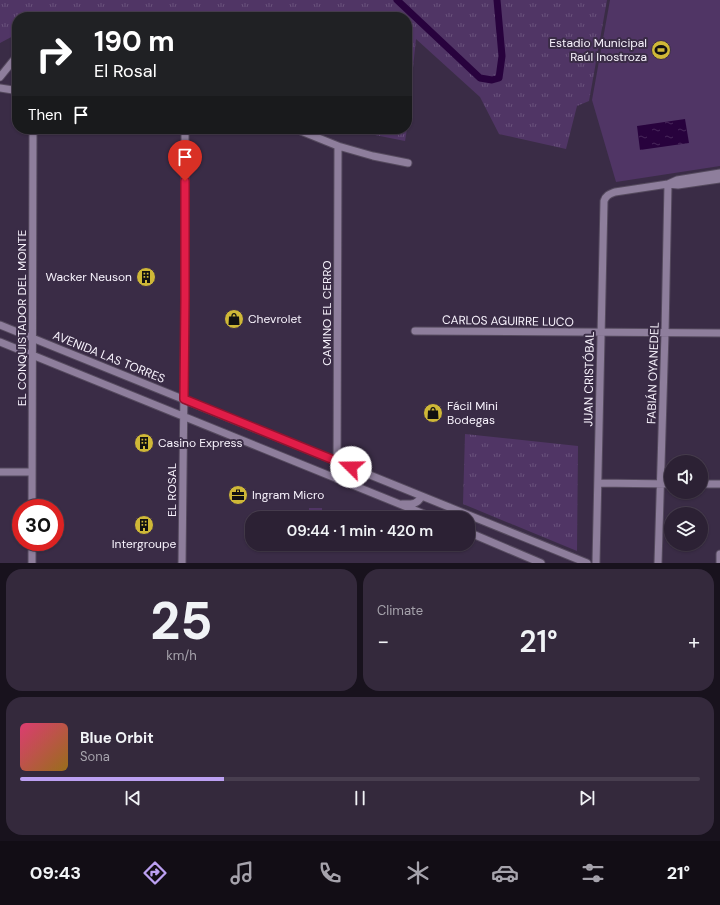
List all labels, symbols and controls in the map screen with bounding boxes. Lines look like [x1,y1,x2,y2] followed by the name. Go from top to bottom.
[94,23,175,60] text: 190 m
[28,28,80,80] icon: right
[549,35,647,65] place label: Estadio Municipal Raúl Inostroza
[650,39,672,61] sports icon: Estadio Municipal Raúl Inostroza
[94,59,157,83] text: El Rosal
[70,104,92,126] icon: arrive
[28,105,62,125] text: Then
[168,140,202,181] pin
[174,146,196,168] icon: arrive
[14,230,30,406] street label: EL CONQUISTADOR DEL MONTE
[319,260,335,366] street label: CAMINO EL CERRO
[135,266,157,288] building icon: Wacker Neuson
[46,269,132,285] place label: Wacker Neuson
[223,308,245,330] shop icon: Chevrolet
[248,311,302,327] place label: Chevrolet
[442,312,574,330] street label: CARLOS AGUIRRE LUCO
[643,322,663,424] street label: FABIÁN OYANEDEL
[51,327,167,387] street label: AVENIDA LAS TORRES
[580,331,598,427] street label: JUAN CRISTÓBAL
[447,398,498,428] place label: Fácil Mini Bodegas
[422,402,444,424] shop icon: Fácil Mini Bodegas
[133,432,155,454] building icon: Casino Express
[158,435,243,451] place label: Casino Express
[330,446,372,488] position arrow
[664,455,708,551] map controls
[664,455,708,499] button: sound
[164,463,180,517] street label: EL ROSAL
[227,484,249,506] office icon: Ingram Micro
[252,487,324,503] place label: Ingram Micro
[12,499,64,551] speed limit sign: 30
[664,507,708,551] button: layers
[133,514,155,536] building icon: Intergroupe
[287,521,433,541] text: 09:44 · 1 min · 420 m
[112,536,176,552] place label: Intergroupe
[150,587,213,655] text: 25
[377,602,423,619] text: Climate
[519,622,558,661] text: 21°
[377,627,389,656] text: −
[688,627,700,656] text: +
[166,647,197,664] text: km/h
[80,728,154,748] text: Blue Orbit
[80,748,110,765] text: Sona
[122,787,144,809] icon: previous
[349,787,371,809] icon: pause
[576,787,598,809] icon: next
[141,859,169,887] icon: directions
[228,859,256,887] icon: music
[316,859,344,887] icon: phone
[404,859,432,887] icon: climate
[491,859,519,887] icon: car
[579,859,607,887] icon: filters
[30,861,81,885] text: 09:43
[667,861,690,885] text: 21°

